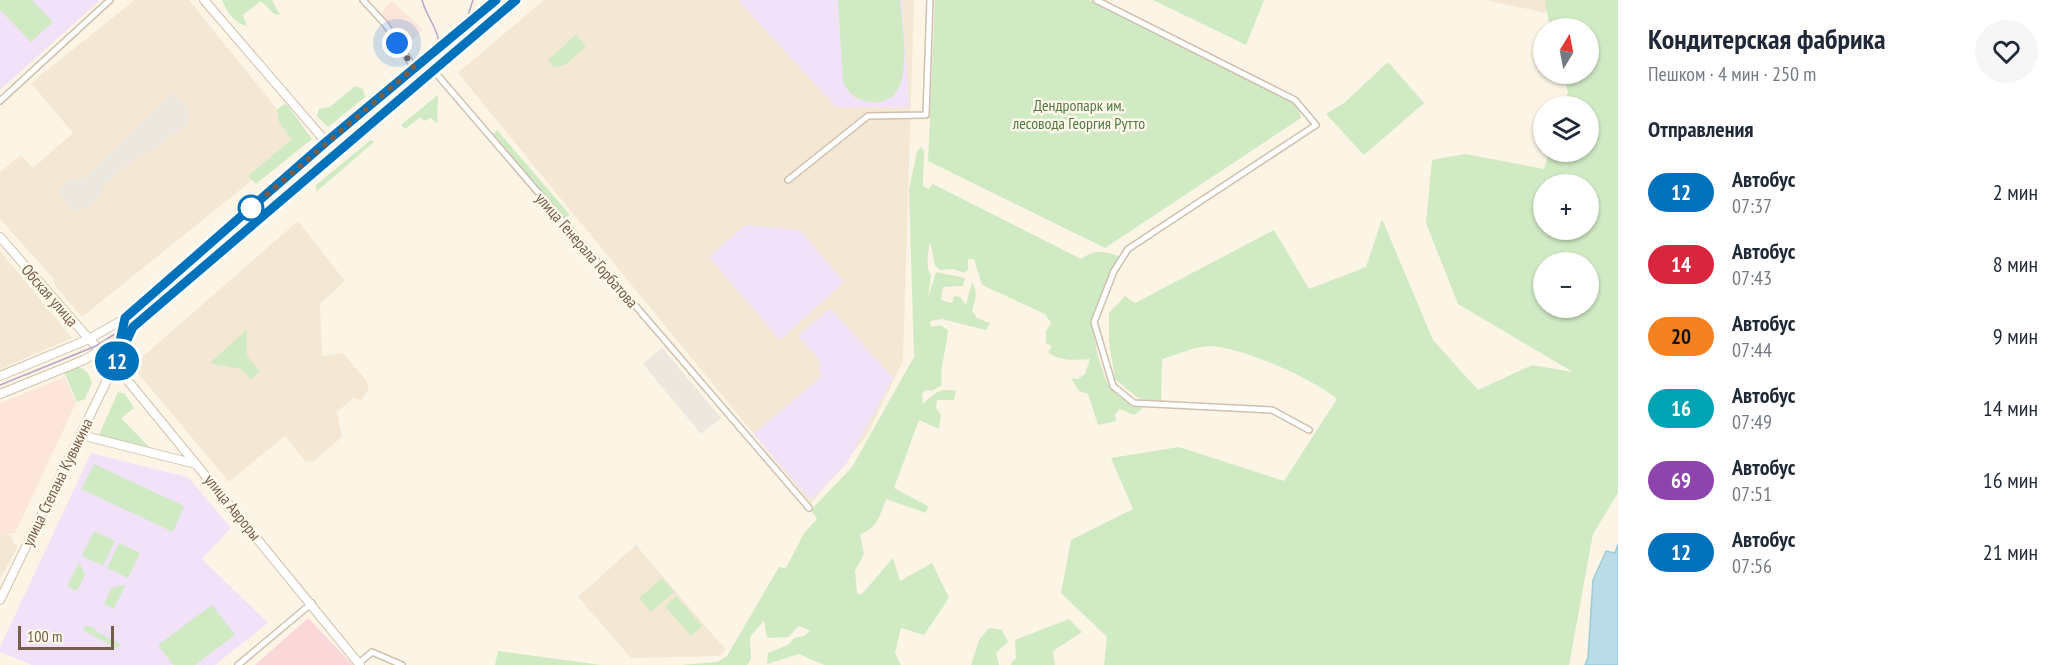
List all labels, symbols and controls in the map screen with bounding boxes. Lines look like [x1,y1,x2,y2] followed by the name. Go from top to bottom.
[1533,18,1599,84] north arrow
[1533,18,1599,318] map controls
[1648,20,1886,57] text: Кондитерская фабрика
[1975,20,2038,83] button: heart
[382,28,412,58] your location
[1648,61,1816,87] text: Пешком · 4 мин · 250 m
[1012,95,1145,133] park label: Дендропарк им. лесовода Георгия Рутто
[1533,96,1599,162] button: layers
[1648,115,1754,143] text: Отправления
[1732,165,1795,193] text: Автобус
[1533,174,1599,240] button: +
[1993,178,2038,206] text: 2 мин
[1671,179,1691,206] text: 12
[531,188,643,312] street label: улица Генерала Горбатова
[1732,193,1772,219] text: 07:37
[238,195,264,221] unlabelled marker
[1732,237,1795,265] text: Автобус
[1993,250,2038,278] text: 8 мин
[1671,251,1691,278] text: 14
[1533,252,1599,318] button: −
[17,260,83,330] street label: Обская улица
[1732,265,1772,291] text: 07:43
[1732,309,1795,337] text: Автобус
[1993,322,2038,350] text: 9 мин
[1671,323,1691,350] text: 20
[1732,337,1772,363] text: 07:44
[90,342,144,380] line badge: 12
[107,348,127,375] text: 12
[1732,381,1795,409] text: Автобус
[1983,394,2038,422] text: 14 мин
[1671,395,1691,422] text: 16
[1732,409,1772,435] text: 07:49
[17,415,97,549] street label: улица Степана Кувыкина
[1732,453,1795,481] text: Автобус
[1983,466,2038,494] text: 16 мин
[1671,467,1691,494] text: 69
[200,470,266,544] street label: улица Авроры
[1732,481,1772,507] text: 07:51
[1732,525,1795,553] text: Автобус
[1983,538,2038,566] text: 21 мин
[1671,539,1691,566] text: 12
[1732,553,1772,579] text: 07:56
[18,623,114,650] scale bar
[27,626,62,646] text: 100 m

